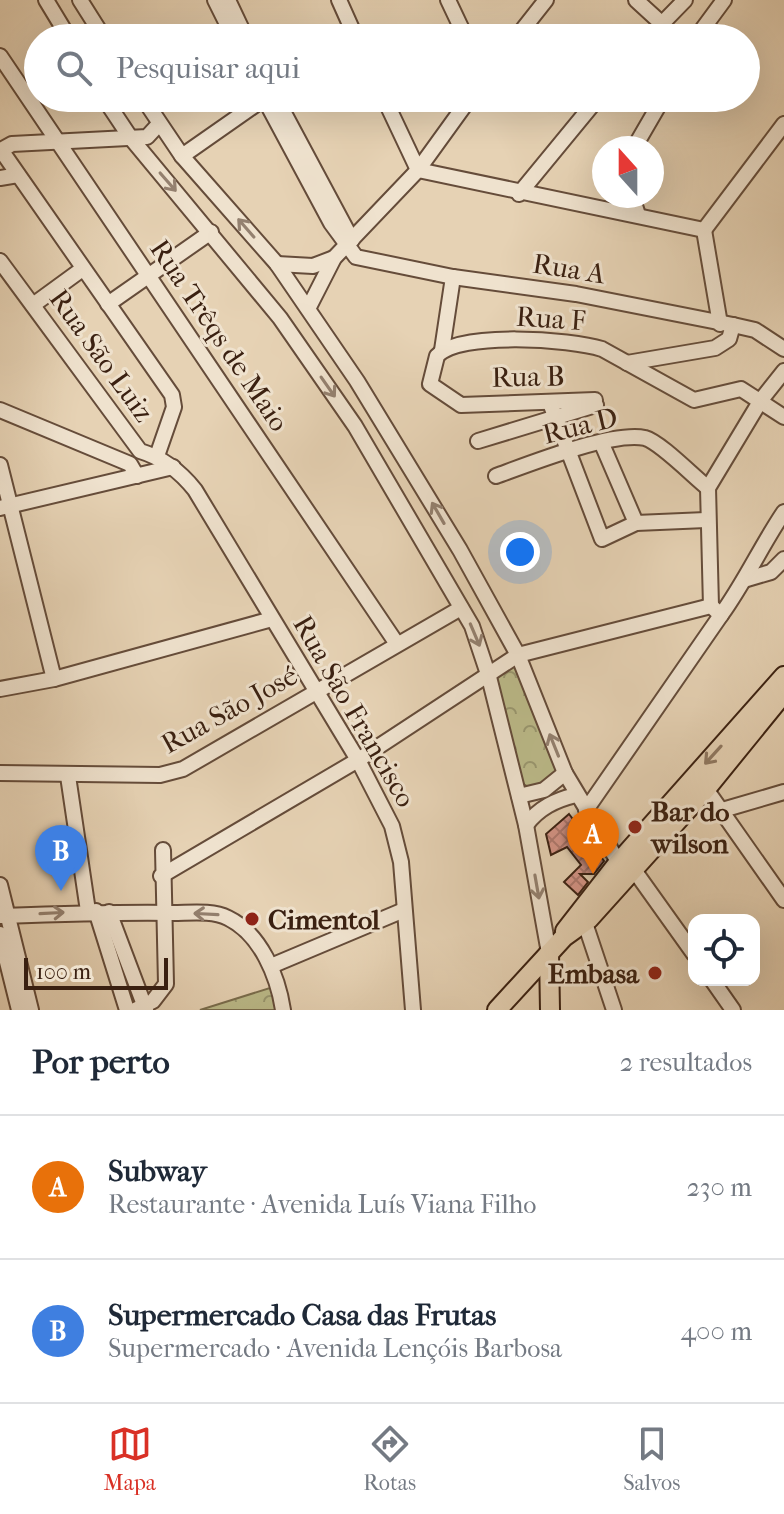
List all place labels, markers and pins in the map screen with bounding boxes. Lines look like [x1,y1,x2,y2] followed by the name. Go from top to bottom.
[650,795,730,860] place label: Bar do wilson
[567,808,619,874] pin: A
[626,818,644,836] marker: Bar do wilson
[35,825,87,891] pin: B
[268,903,380,936] place label: Cimentol
[243,910,261,928] marker: Cimentol
[548,957,640,990] place label: Embasa
[646,964,664,982] marker: Embasa

